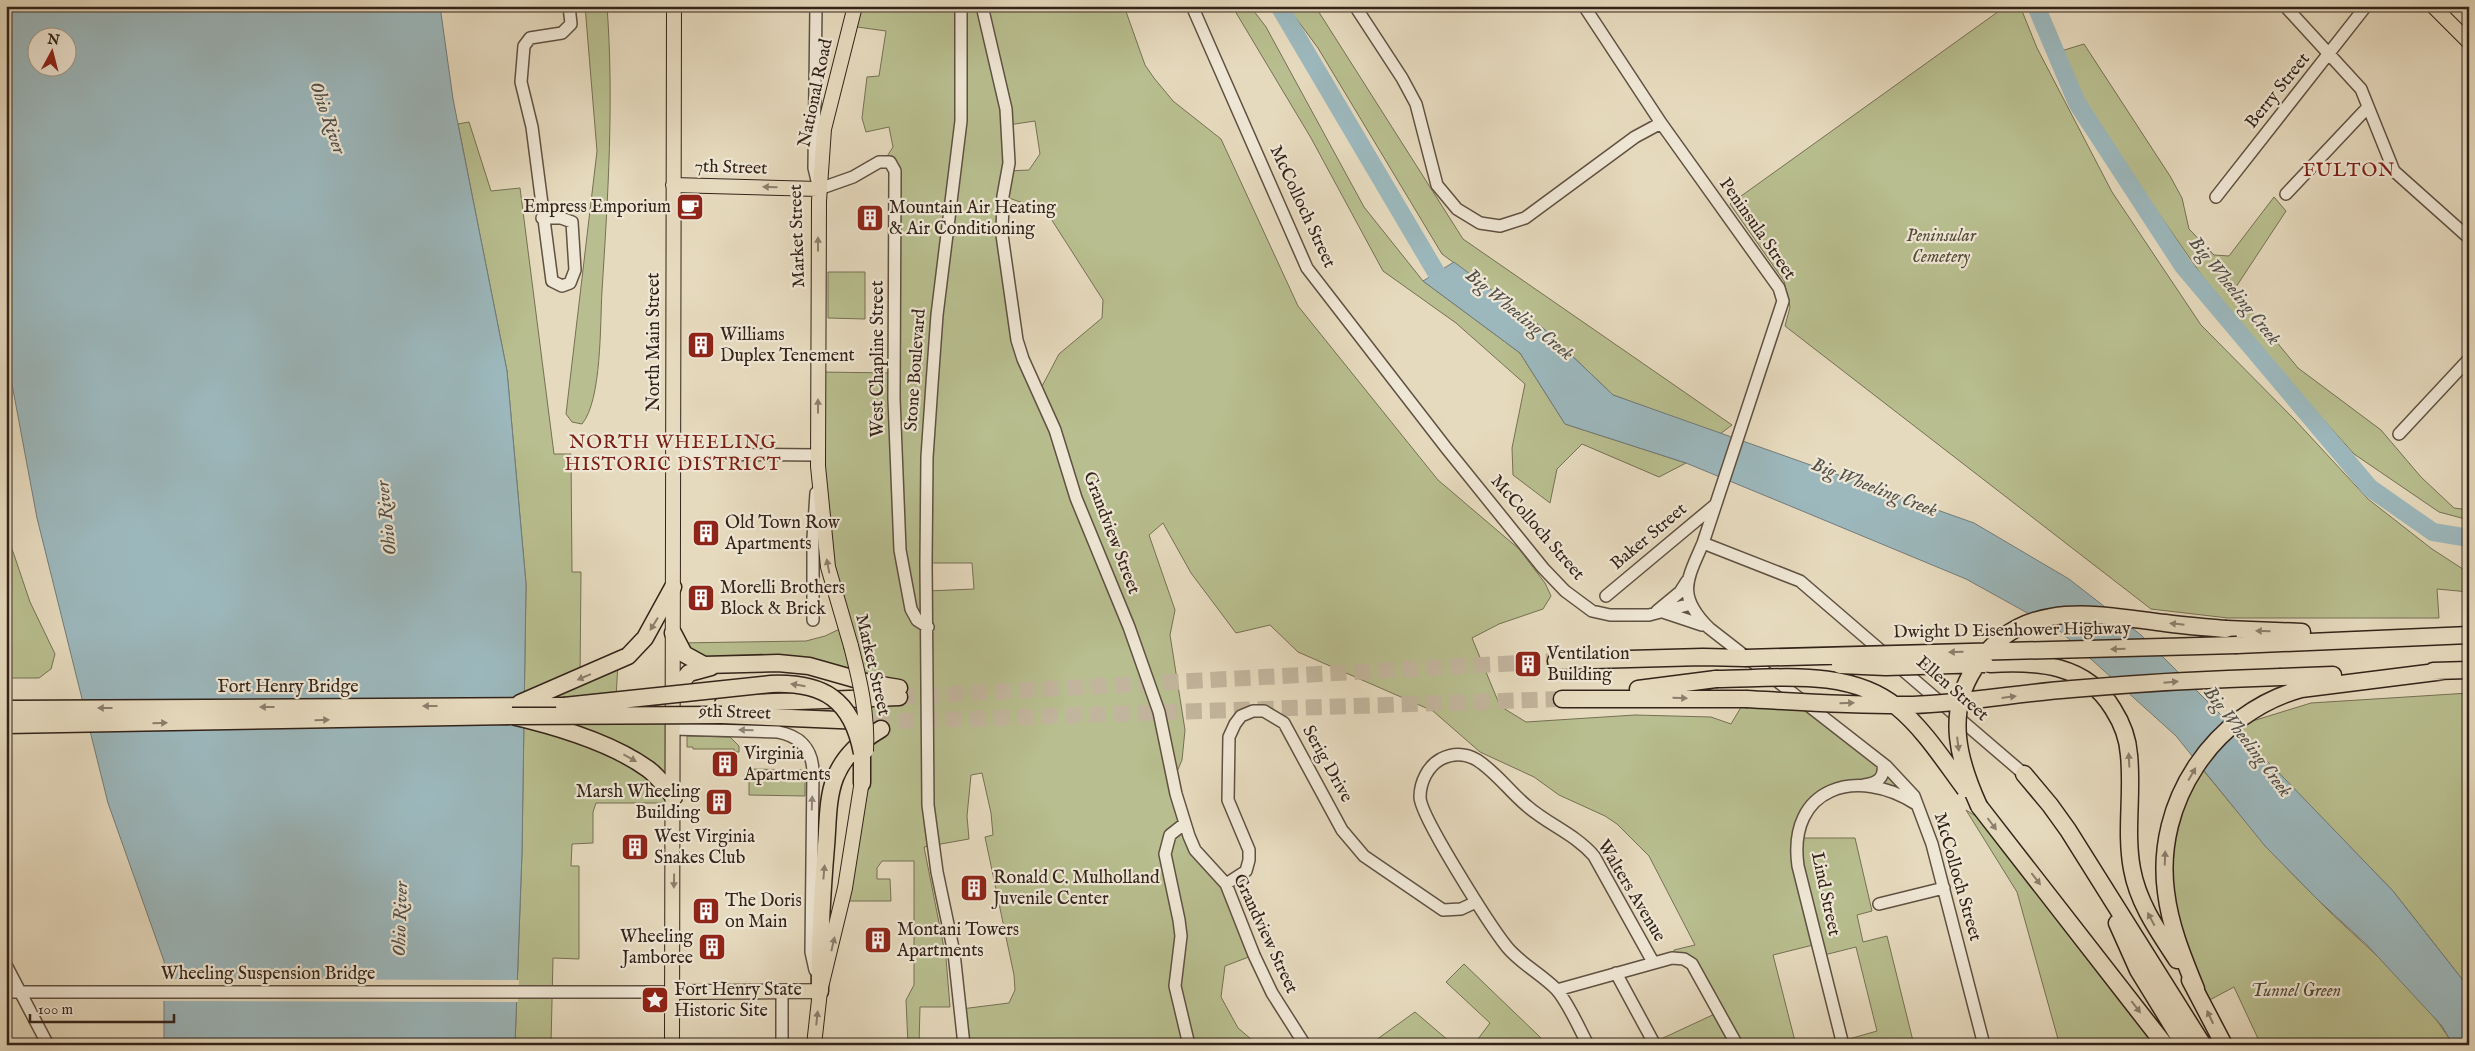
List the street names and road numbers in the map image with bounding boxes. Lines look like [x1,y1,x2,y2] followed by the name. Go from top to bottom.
[793,36,839,149] street label: National Road
[2240,48,2316,134] street label: Berry Street
[1264,142,1340,272] street label: McColloch Street
[694,155,768,181] street label: 7th Street
[1713,173,1801,285] street label: Peninsula Street
[785,184,811,288] street label: Market Street
[643,273,666,411] street label: North Main Street
[867,280,890,438] street label: West Chapline Street
[900,308,932,432] street label: Stone Boulevard
[1077,469,1145,597] street label: Grandview Street
[1485,470,1589,586] street label: McColloch Street
[1606,498,1692,576] street label: Baker Street
[849,612,895,718] street label: Market Street
[1893,617,2131,645] street label: Dwight D Eisenhower Highway
[1911,651,1993,727] street label: Ellen Street
[218,676,358,699] street label: Fort Henry Bridge
[697,700,772,726] street label: 9th Street
[1296,721,1358,807] street label: Serig Drive
[1928,810,1986,944] street label: McColloch Street
[1592,836,1670,946] street label: Walters Avenue
[1805,850,1845,938] street label: Lind Street
[1227,871,1303,997] street label: Grandview Street
[161,963,375,986] street label: Wheeling Suspension Bridge

